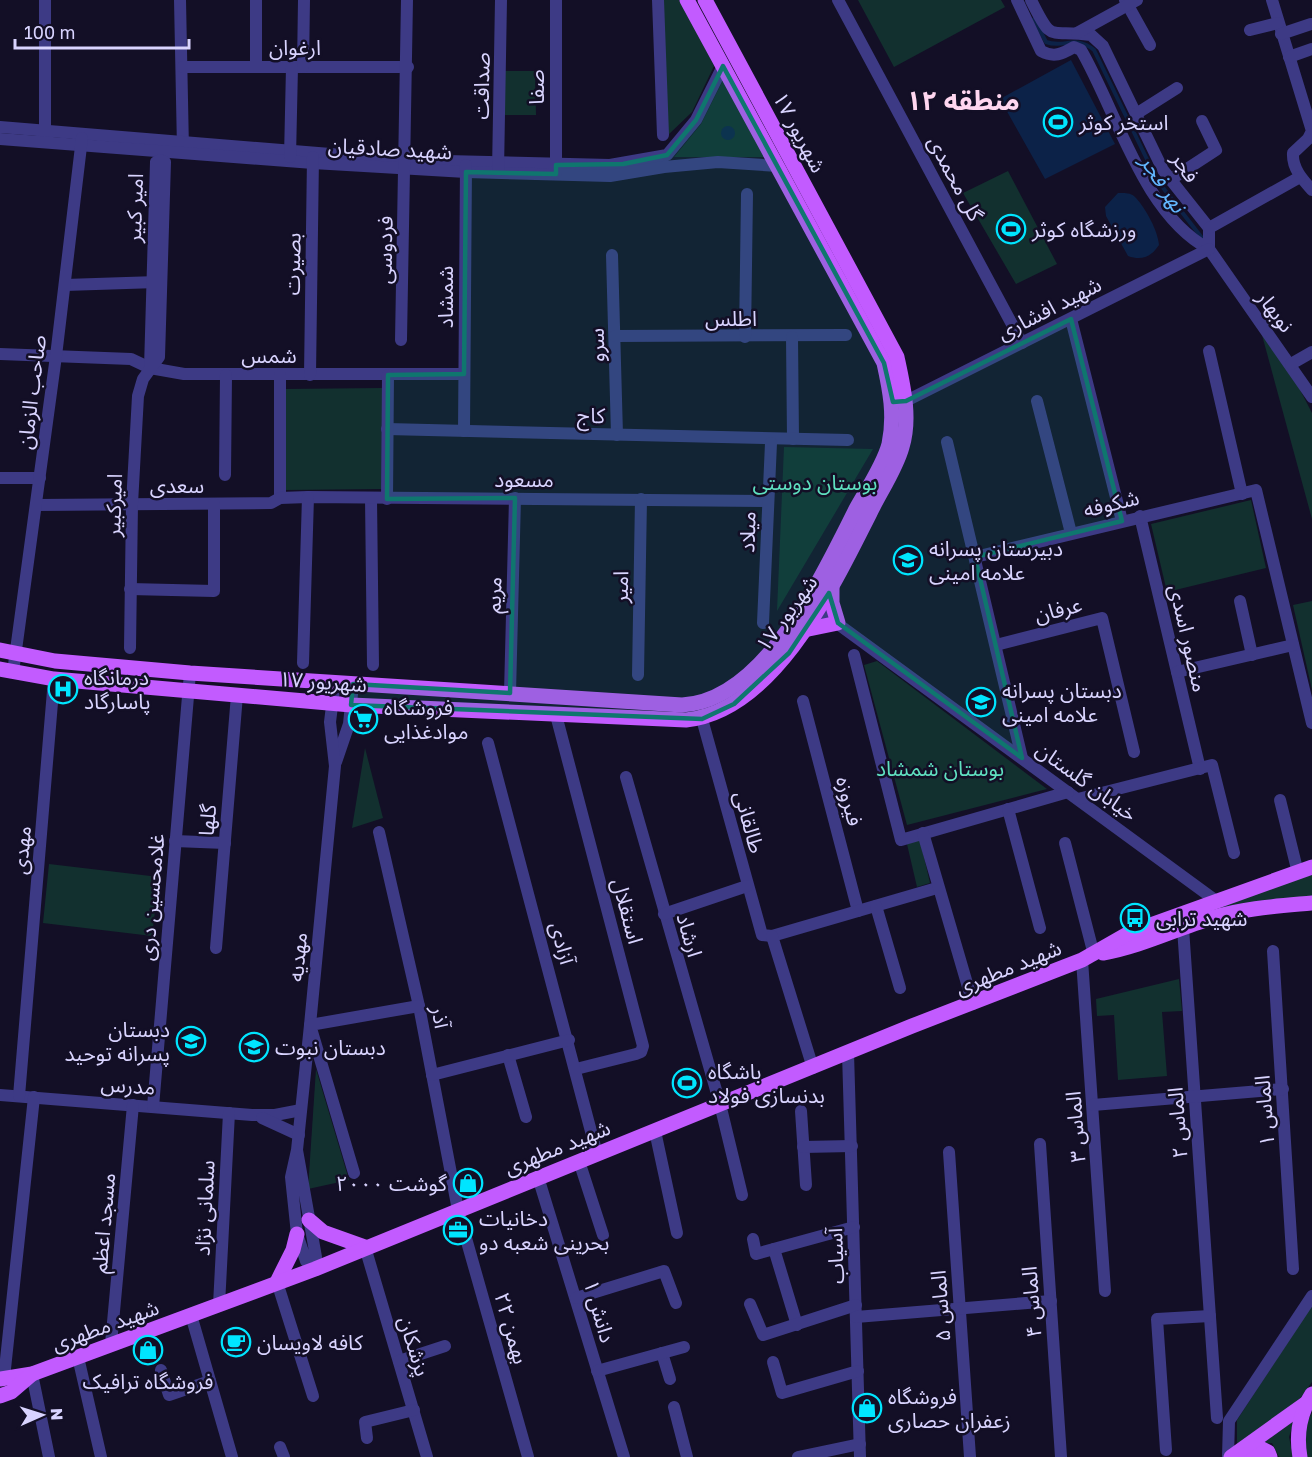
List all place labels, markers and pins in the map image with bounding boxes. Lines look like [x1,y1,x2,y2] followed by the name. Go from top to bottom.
[1042,106,1074,138] sports icon: استخر کوثر
[1078,109,1168,135] place label: استخر کوثر
[995,213,1027,245] sports icon: ورزشگاه کوثر
[1031,216,1136,242] place label: ورزشگاه کوثر
[929,535,1063,585] place label: دبیرستان پسرانه علامه امینی
[892,544,924,576] school or university icon: دبیرستان پسرانه علامه امینی
[84,664,151,715] place label: درمانگاه پاسارگاد
[47,673,79,705] hospital icon: درمانگاه پاسارگاد
[1002,677,1122,727] place label: دبستان پسرانه علامه امینی
[965,686,997,718] school or university icon: دبستان پسرانه علامه امینی
[384,694,468,744] place label: فروشگاه موادغذایی
[347,703,379,735] supermarket icon: فروشگاه موادغذایی
[1119,902,1151,934] bus stop icon: شهید ترابی
[1156,905,1248,931] place label: شهید ترابی
[64,1016,170,1067] place label: دبستان پسرانه توحید
[175,1025,207,1057] school or university icon: دبستان پسرانه توحید
[238,1031,270,1063] school or university icon: دبستان نبوت
[275,1034,386,1060] place label: دبستان نبوت
[708,1058,825,1108] place label: باشگاه بدنسازی فولاد
[671,1067,703,1099] sports icon: باشگاه بدنسازی فولاد
[452,1167,484,1199] shop icon: گوشت ۲۰۰۰
[336,1170,447,1196] place label: گوشت ۲۰۰۰
[479,1205,609,1255] place label: دخانیات بحرینی شعبه دو
[442,1214,474,1246] office icon: دخانیات بحرینی شعبه دو
[220,1326,252,1358] cafe icon: کافه لاویسان
[257,1329,363,1355] place label: کافه لاویسان
[132,1334,164,1366] shop icon: فروشگاه ترافیک
[83,1368,213,1394] place label: فروشگاه ترافیک
[888,1383,1011,1433] place label: فروشگاه زعفران حصاری
[851,1392,883,1424] shop icon: فروشگاه زعفران حصاری

